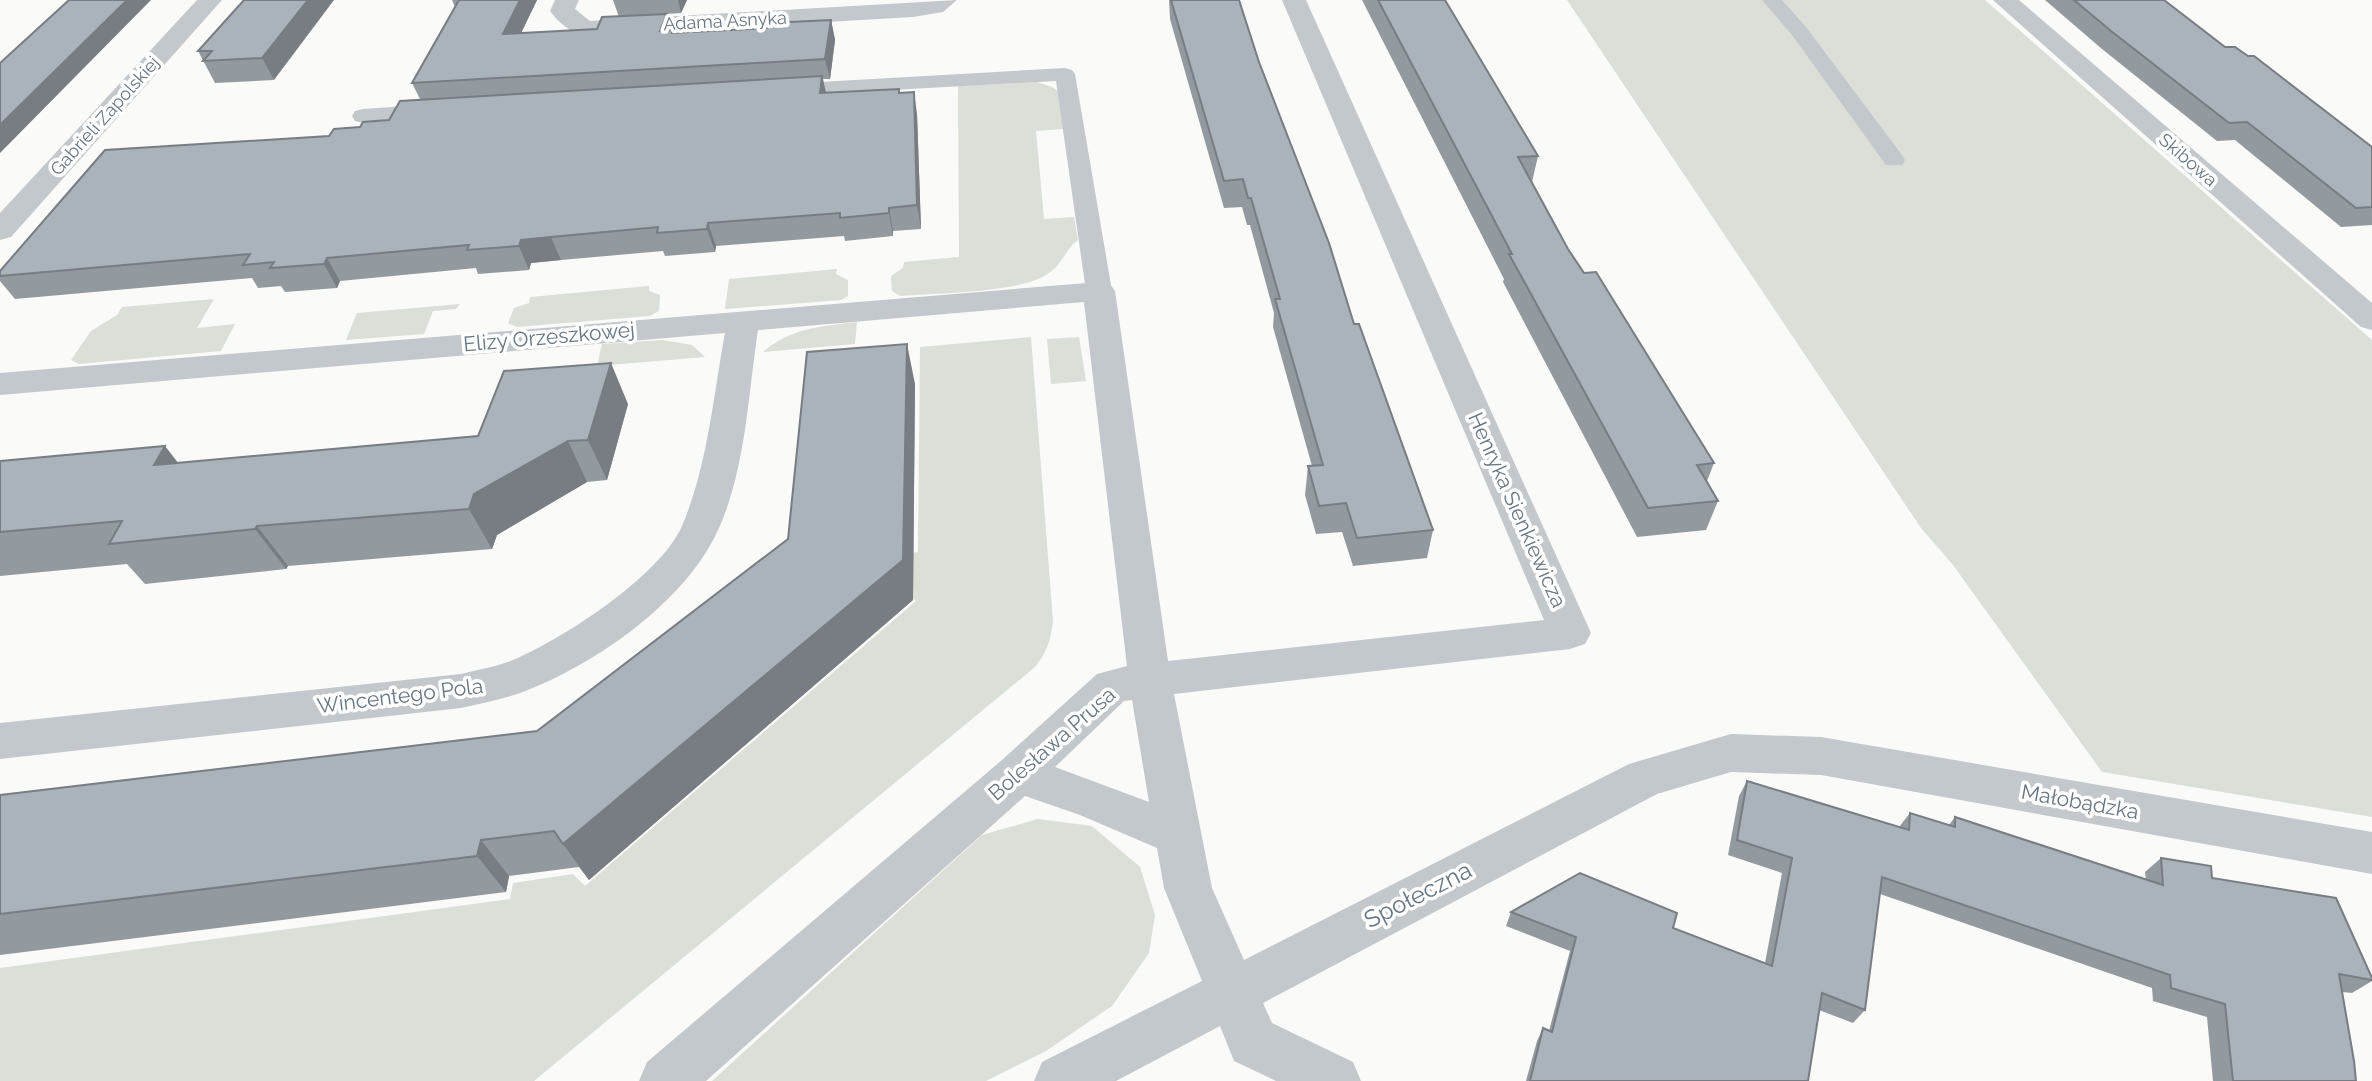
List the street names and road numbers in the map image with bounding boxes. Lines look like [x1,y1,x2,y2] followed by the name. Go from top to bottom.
[663,7,787,34] street label: Adama Asnyka
[46,52,163,179] street label: Gabrieli Zapolskiej
[2155,129,2222,191] street label: Skibowa
[462,317,636,356] street label: Elizy Orzeszkowej
[1463,408,1572,611] street label: Henryka Sienkiewicza
[315,673,484,718] street label: Wincentego Pola
[983,682,1120,806] street label: Bolesława Prusa
[2019,779,2141,824] street label: Małobądzka
[1359,855,1476,934] street label: Społeczna

